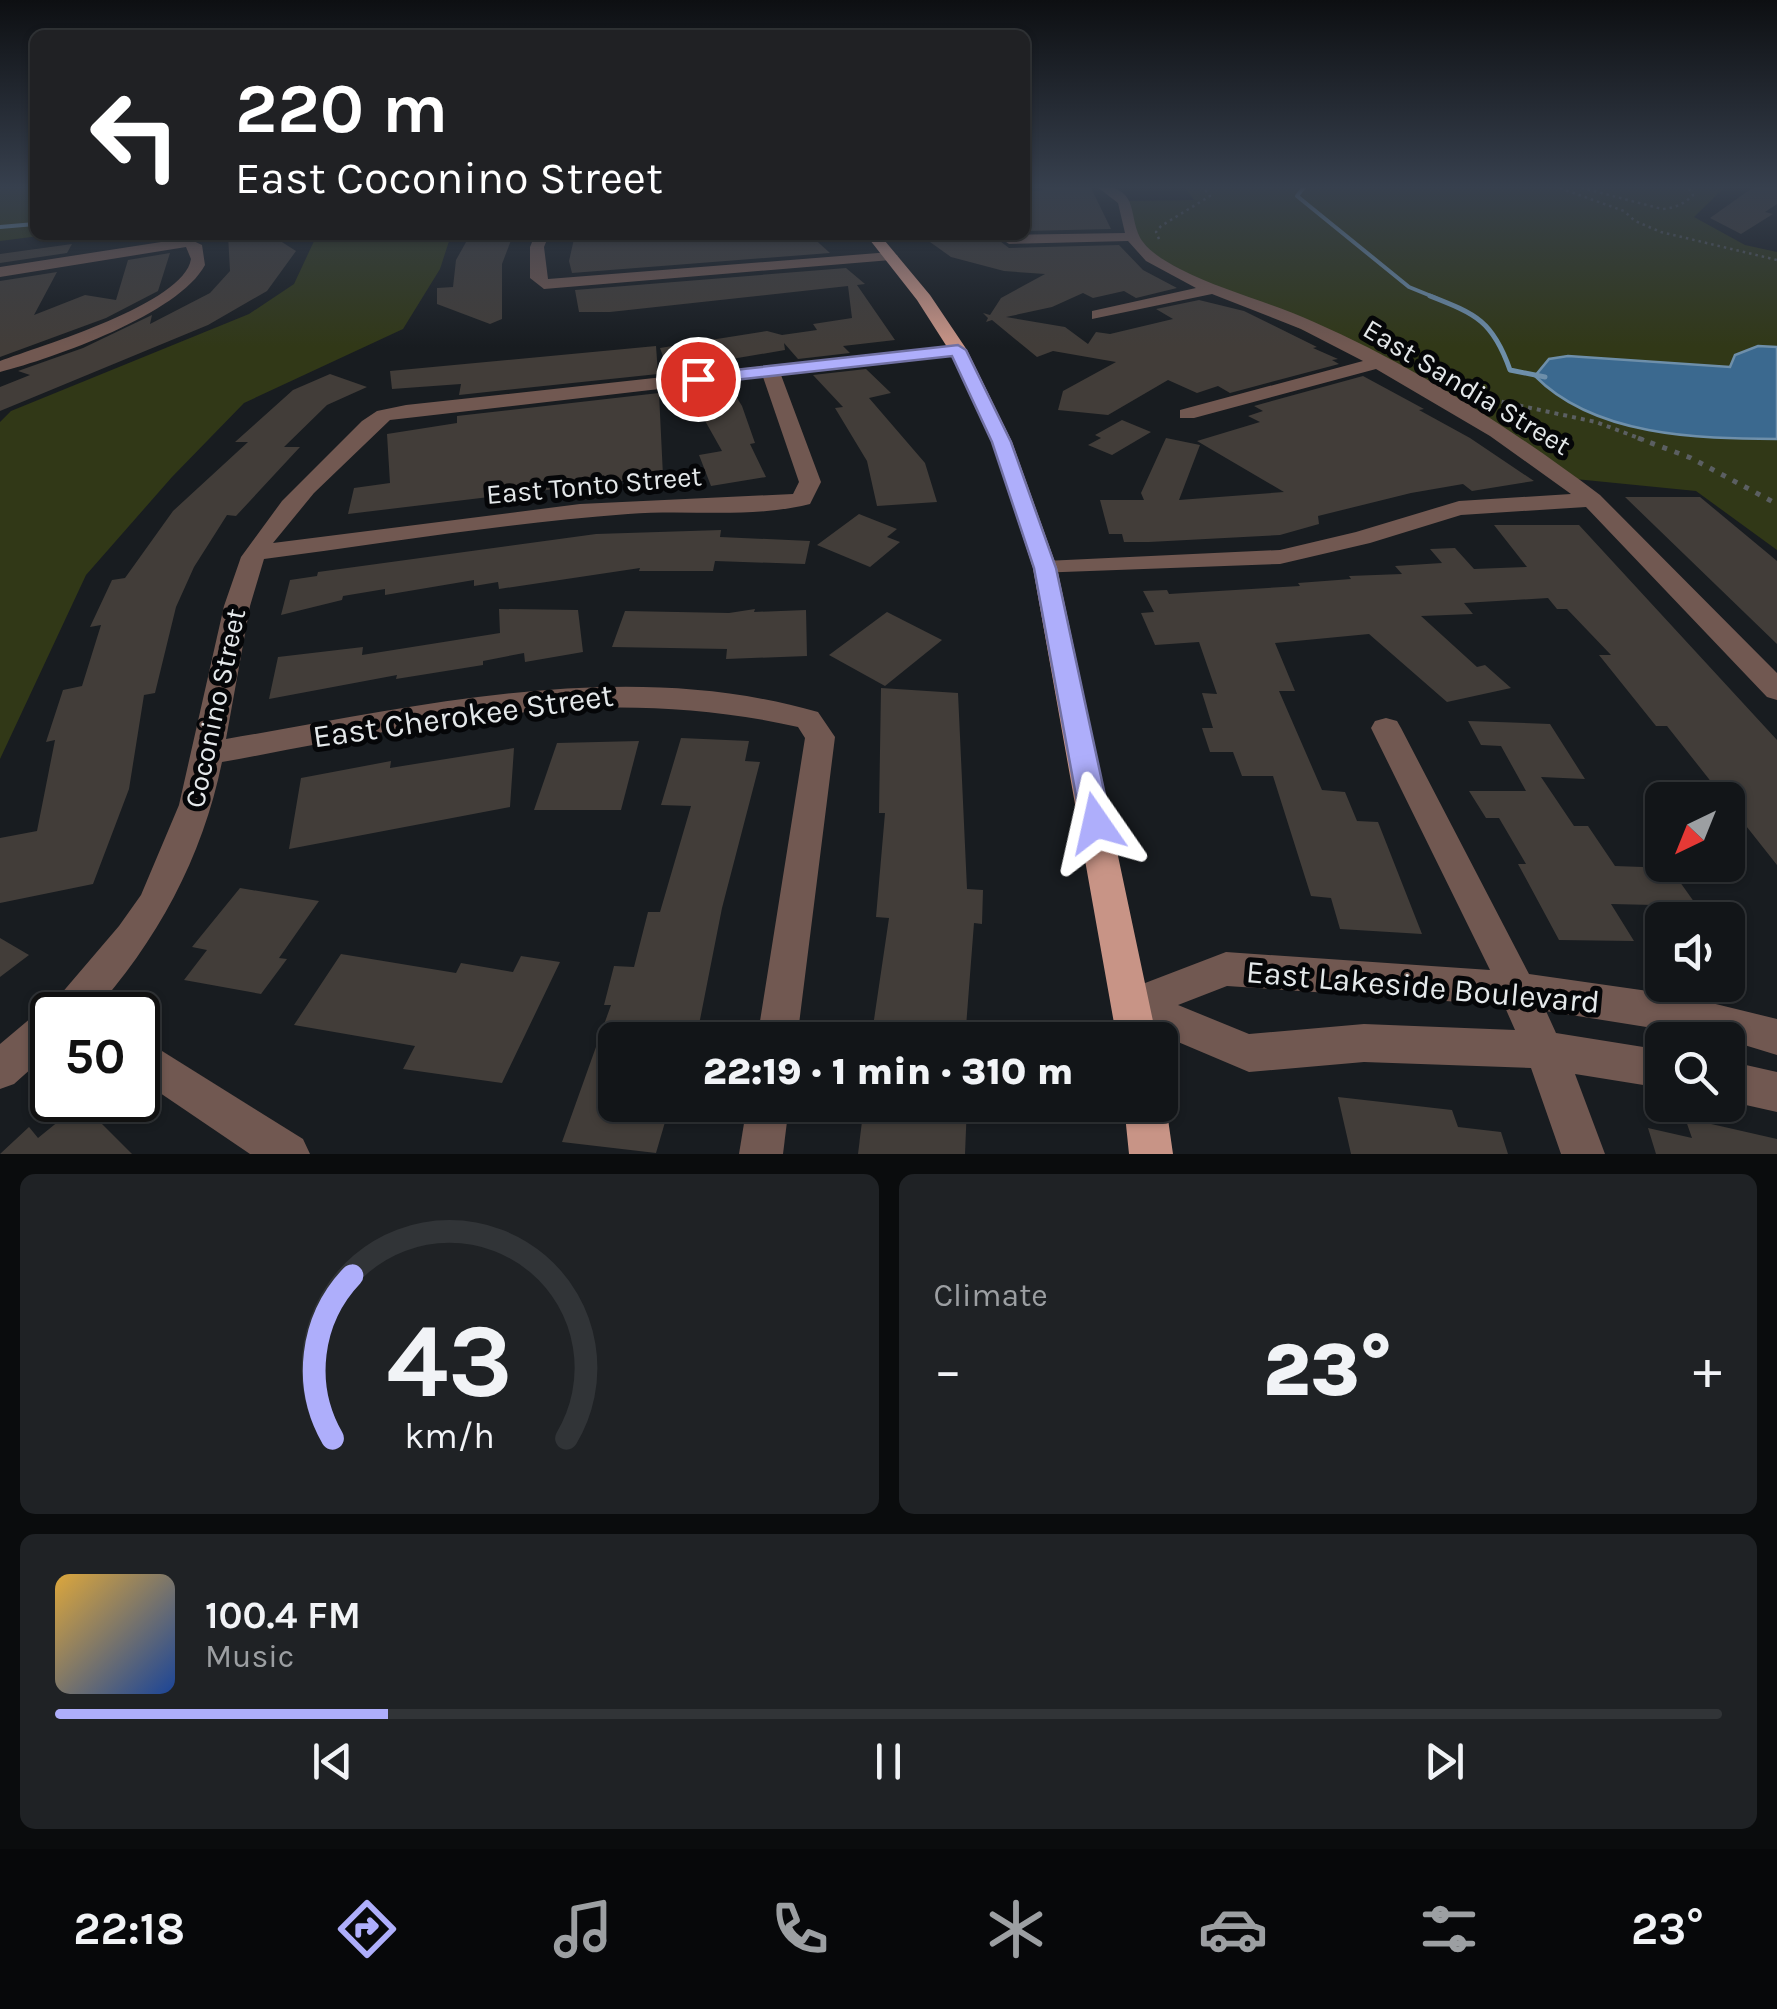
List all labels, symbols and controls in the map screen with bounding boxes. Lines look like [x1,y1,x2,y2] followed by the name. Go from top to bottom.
[235,68,448,150] text: 220 m
[70,70,200,200] icon: left
[235,152,663,204] text: East Coconino Street
[1357,312,1577,462] street label: East Sandia Street
[656,337,741,422] pin
[671,352,726,407] icon: arrive
[485,459,703,511] street label: East Tonto Street
[178,605,252,811] street label: Coconino Street
[310,677,616,755] street label: East Cherokee Street
[1044,771,1148,875] position arrow
[1645,782,1745,882] north arrow
[1645,782,1745,1122] map controls
[1645,902,1745,1002] button: sound
[1245,953,1601,1021] street label: East Lakeside Boulevard
[30,992,160,1122] speed limit sign: 50
[1645,1022,1745,1122] button: search
[703,1049,1073,1094] text: 22:19 · 1 min · 310 m
[934,1277,1048,1314] text: Climate
[386,1301,513,1422] text: 43
[1263,1326,1392,1414] text: 23°
[934,1338,962,1402] text: −
[1693,1338,1722,1402] text: +
[404,1415,495,1457] text: km/h
[205,1593,361,1638] text: 100.4 FM
[205,1638,294,1675] text: Music
[305,1734,360,1789] icon: previous
[861,1734,916,1789] icon: pause
[1417,1734,1472,1789] icon: next
[332,1894,402,1964] icon: directions
[548,1894,618,1964] icon: music
[765,1894,835,1964] icon: phone
[981,1894,1051,1964] icon: climate
[1198,1894,1268,1964] icon: car
[1414,1894,1484,1964] icon: filters
[73,1903,185,1955] text: 22:18
[1631,1903,1704,1955] text: 23°

